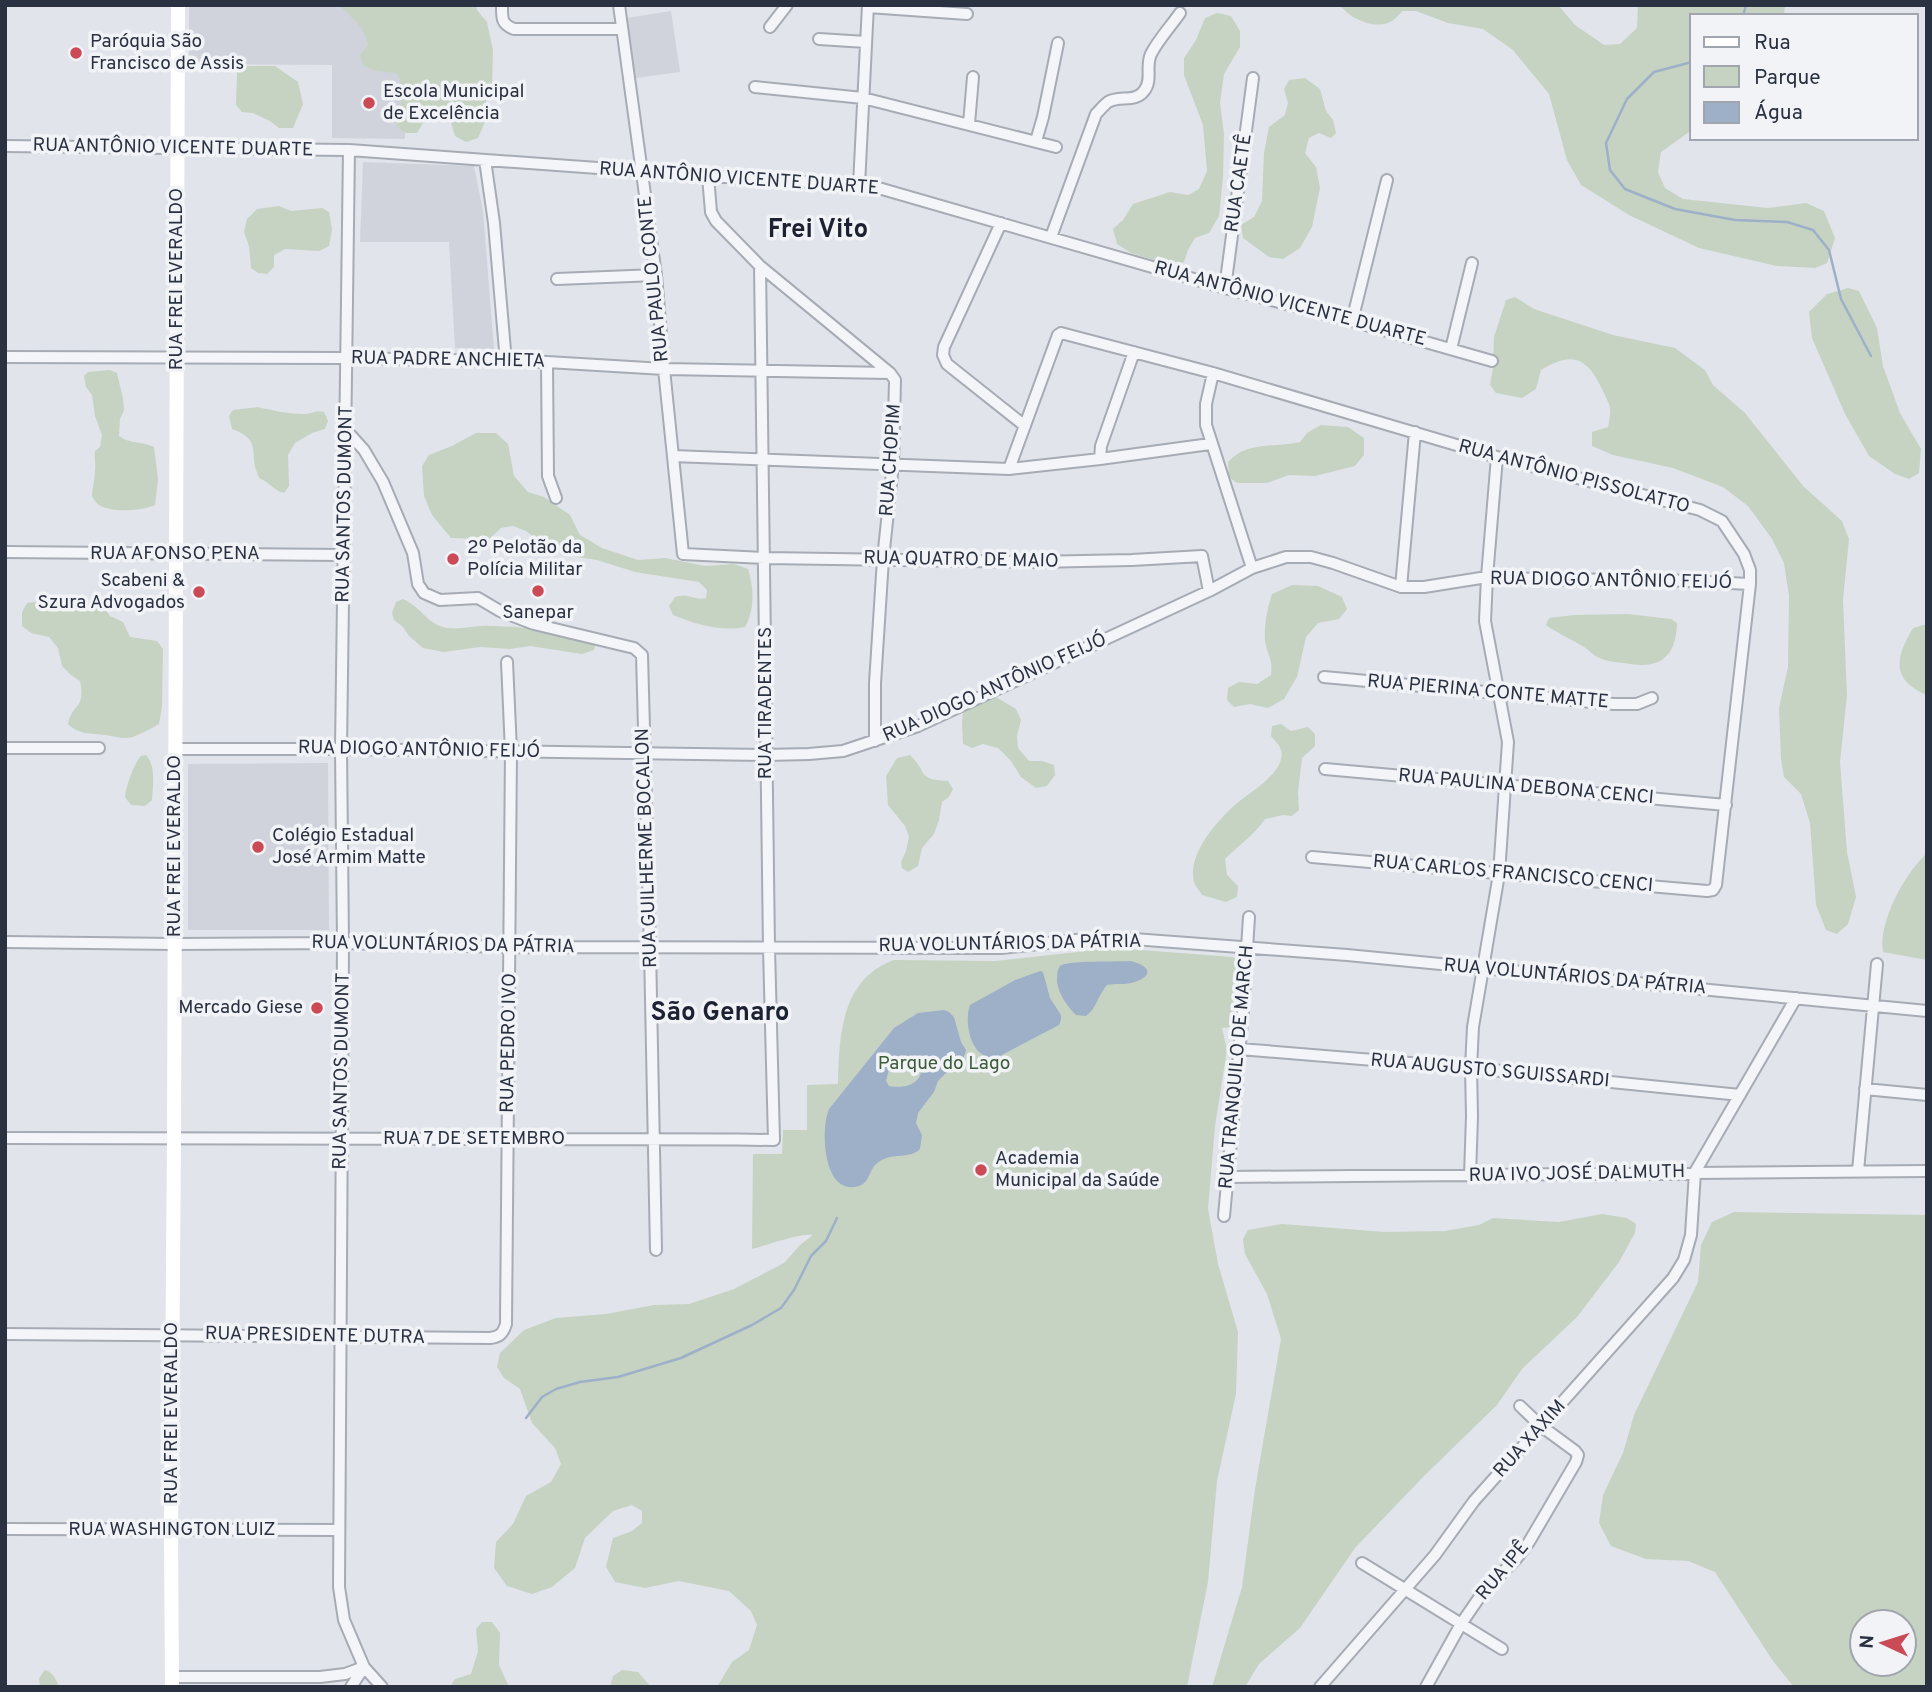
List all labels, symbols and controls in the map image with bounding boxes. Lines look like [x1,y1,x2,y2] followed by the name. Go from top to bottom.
[1690,14,1918,140] legend
[90,30,244,76] place label: Paróquia São Francisco de Assis
[1754,30,1791,57] text: Rua
[68,45,84,61] marker: Paróquia São Francisco de Assis
[1754,65,1821,92] text: Parque
[383,80,524,126] place label: Escola Municipal de Excelência
[361,95,377,111] marker: Escola Municipal de Excelência
[1754,99,1803,127] text: Água
[1219,132,1258,234] street label: RUA CAETÊ
[32,133,314,162] street label: RUA ANTÔNIO VICENTE DUARTE
[598,156,880,201] street label: RUA ANTÔNIO VICENTE DUARTE
[165,188,189,370] street label: RUA FREI EVERALDO
[633,195,675,363] street label: RUA PAULO CONTE
[768,214,868,247] district label: Frei Vito
[1151,255,1429,352] street label: RUA ANTÔNIO VICENTE DUARTE
[351,346,545,374] street label: RUA PADRE ANCHIETA
[875,403,907,517] street label: RUA CHOPIM
[331,405,359,603] street label: RUA SANTOS DUMONT
[1456,434,1693,519] street label: RUA ANTÔNIO PISSOLATTO
[467,536,583,582] place label: 2º Pelotão da Polícia Militar
[90,542,260,566] street label: RUA AFONSO PENA
[863,546,1059,574] street label: RUA QUATRO DE MAIO
[445,551,461,567] marker: 2º Pelotão da Polícia Militar
[1490,566,1732,595] street label: RUA DIOGO ANTÔNIO FEIJÓ
[37,569,185,615] place label: Scabeni & Szura Advogados
[530,583,546,599] marker: Sanepar
[191,584,207,600] marker: Scabeni & Szura Advogados
[502,601,574,625] place label: Sanepar
[754,627,778,779] street label: RUA TIRADENTES
[879,627,1111,748] street label: RUA DIOGO ANTÔNIO FEIJÓ
[1366,669,1610,715] street label: RUA PIERINA CONTE MATTE
[631,728,663,968] street label: RUA GUILHERME BOCALON
[298,735,540,764] street label: RUA DIOGO ANTÔNIO FEIJÓ
[163,755,187,937] street label: RUA FREI EVERALDO
[1397,764,1655,810] street label: RUA PAULINA DEBONA CENCI
[272,824,426,870] place label: Colégio Estadual José Armim Matte
[250,839,266,855] marker: Colégio Estadual José Armim Matte
[1372,850,1654,898] street label: RUA CARLOS FRANCISCO CENCI
[878,929,1142,958] street label: RUA VOLUNTÁRIOS DA PÁTRIA
[311,930,575,959] street label: RUA VOLUNTÁRIOS DA PÁTRIA
[1214,944,1260,1190] street label: RUA TRANQUILO DE MARCH
[1443,953,1707,1000] street label: RUA VOLUNTÁRIOS DA PÁTRIA
[328,972,356,1170] street label: RUA SANTOS DUMONT
[496,973,522,1113] street label: RUA PEDRO IVO
[178,996,303,1020] place label: Mercado Giese
[651,997,789,1030] district label: São Genaro
[309,1000,325,1016] marker: Mercado Giese
[1369,1049,1611,1093] street label: RUA AUGUSTO SGUISSARDI
[878,1052,1010,1076] park label: Parque do Lago
[383,1127,565,1151] street label: RUA 7 DE SETEMBRO
[995,1147,1160,1193] place label: Academia Municipal da Saúde
[1469,1159,1685,1188] street label: RUA IVO JOSÉ DALMUTH
[973,1162,989,1178] marker: Academia Municipal da Saúde
[160,1322,184,1504] street label: RUA FREI EVERALDO
[205,1322,425,1350] street label: RUA PRESIDENTE DUTRA
[1489,1395,1571,1483] street label: RUA XAXIM
[68,1518,276,1542] street label: RUA WASHINGTON LUIZ
[1471,1536,1535,1606] street label: RUA IPÊ
[1848,1608,1918,1678] north arrow
[1856,1634,1880,1650] text: N

